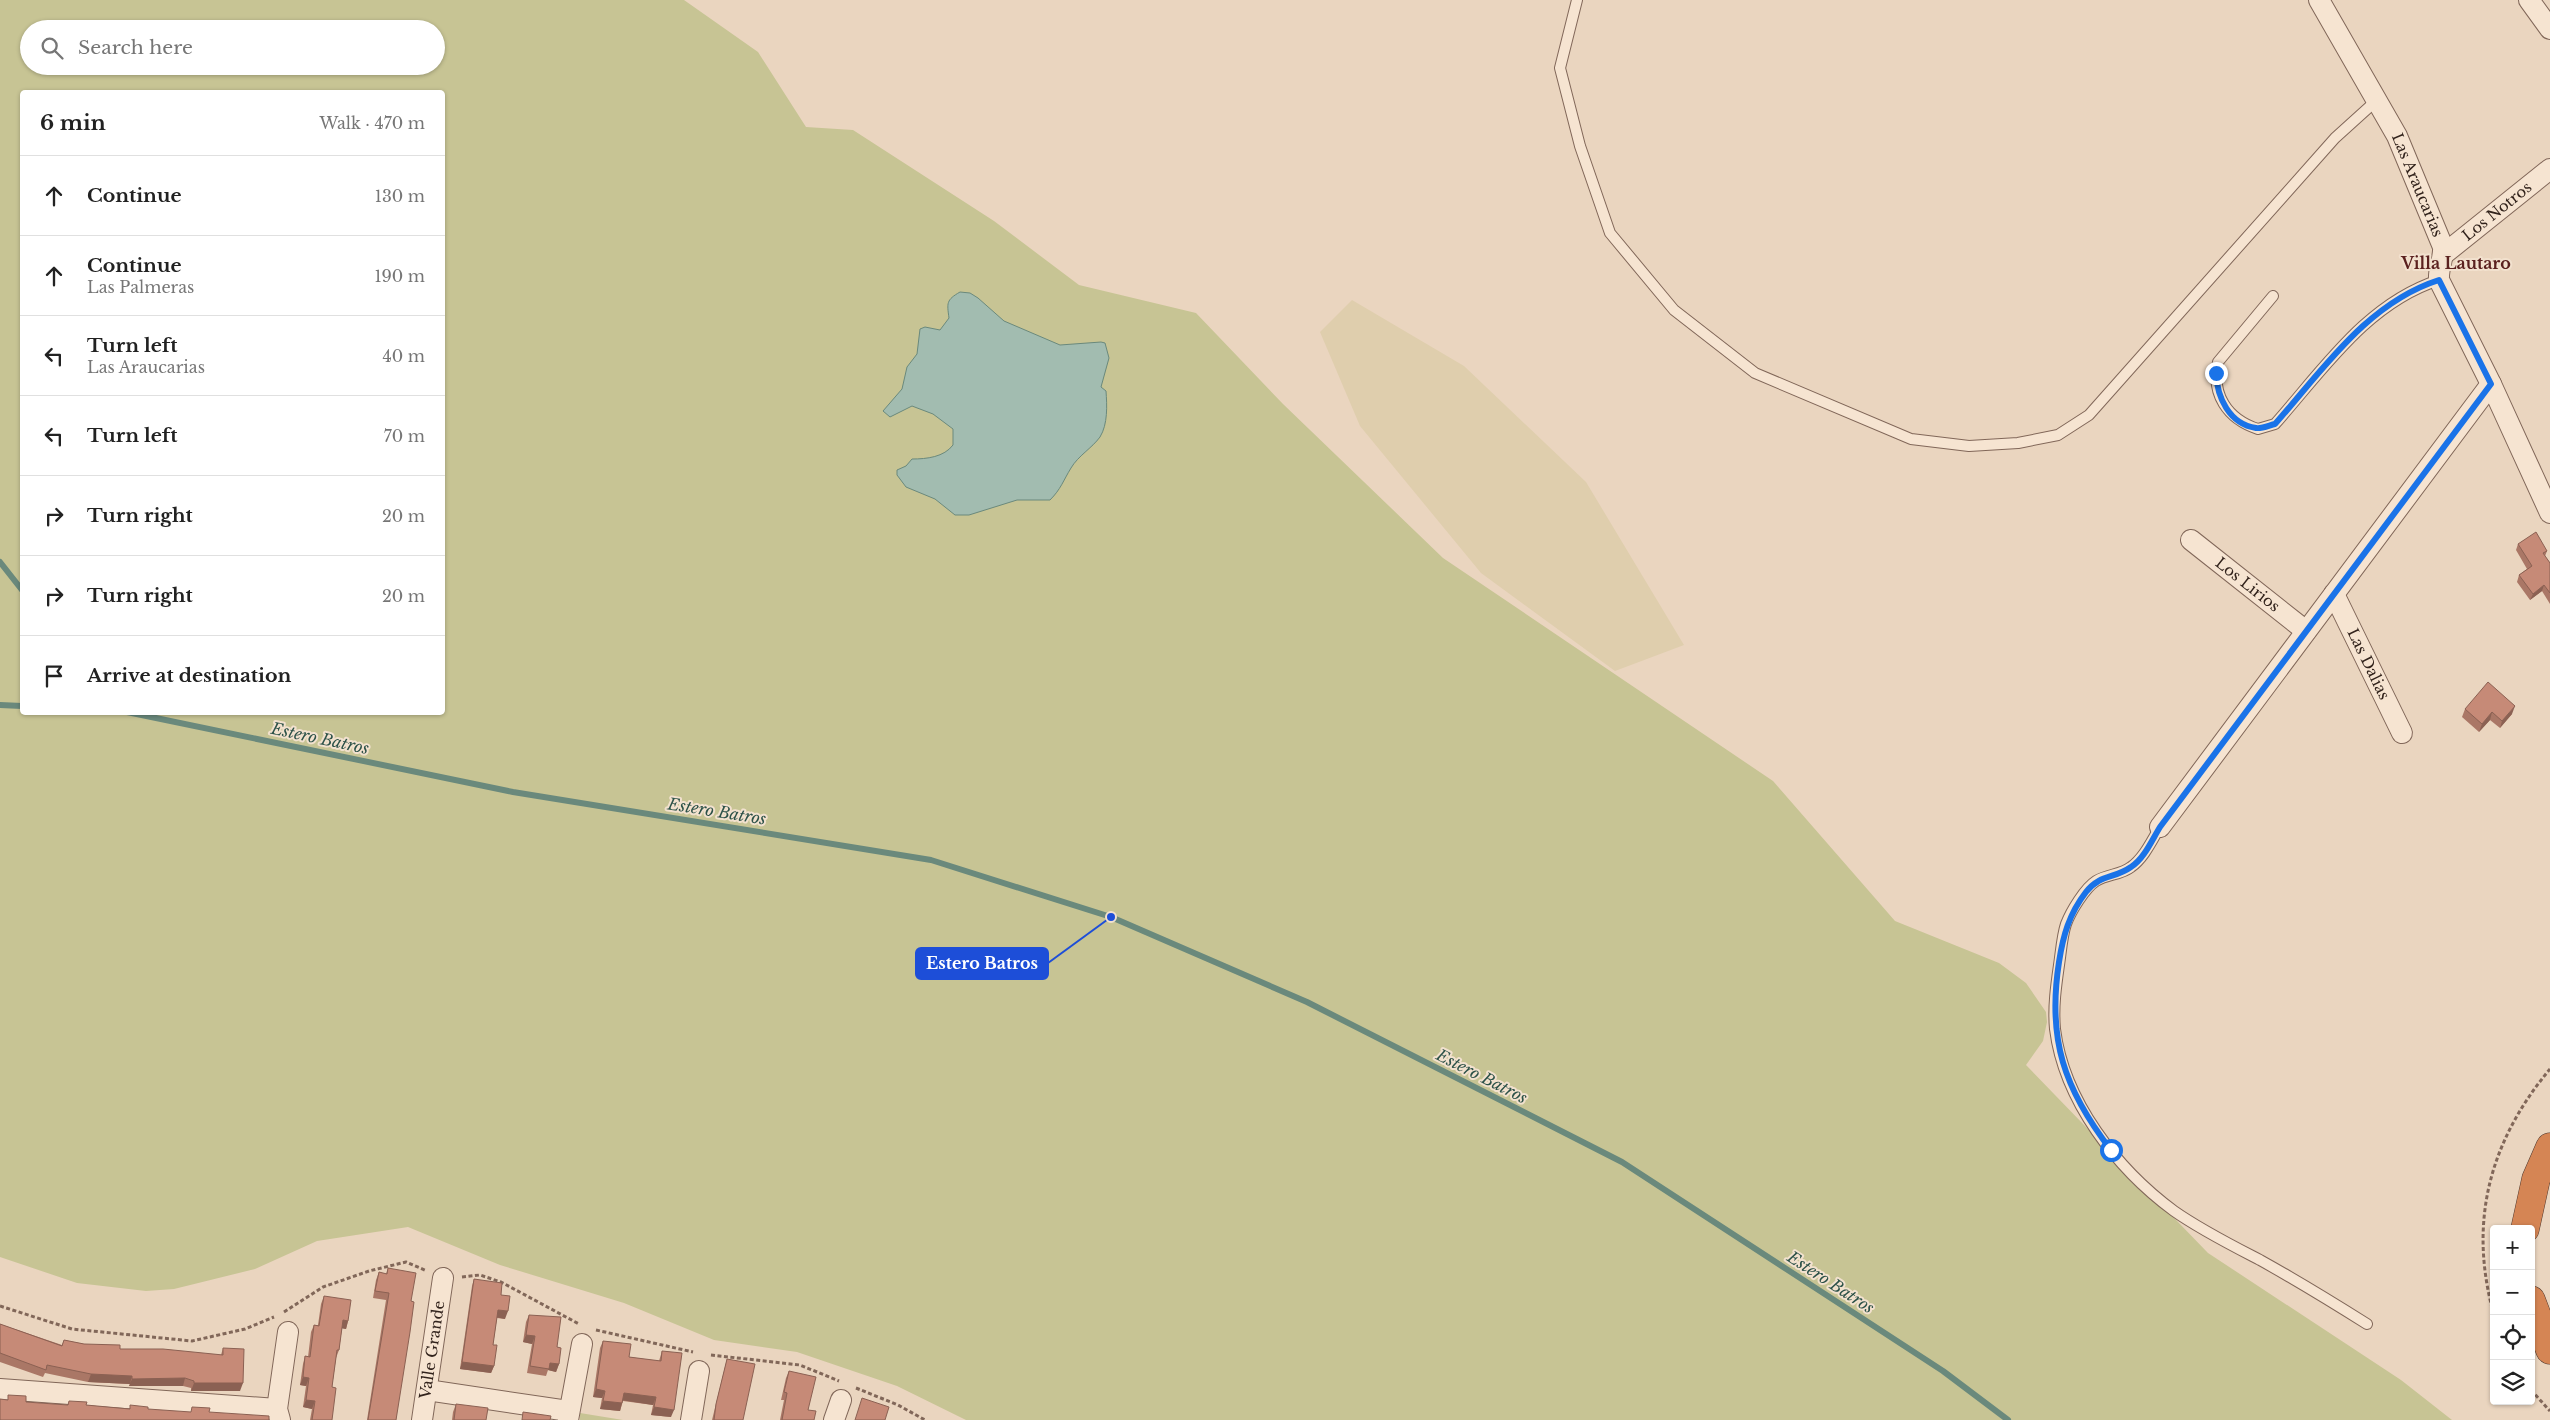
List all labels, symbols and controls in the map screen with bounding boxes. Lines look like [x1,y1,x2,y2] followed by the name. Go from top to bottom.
[20,20,445,75] search box
[38,34,66,62] icon: search
[78,36,193,59] text: Search here
[40,110,106,136] text: 6 min
[320,113,425,133] text: Walk · 470 m
[2388,130,2448,240] street label: Las Araucarias
[2458,177,2536,245] street label: Los Notros
[40,182,68,210] icon: ahead
[87,184,182,207] text: Continue
[375,186,425,206] text: 130 m
[2400,253,2511,273] district label: Villa Lautaro
[87,254,182,277] text: Continue
[40,262,68,290] icon: ahead
[374,266,425,286] text: 190 m
[87,277,194,297] text: Las Palmeras
[87,334,178,357] text: Turn left
[40,342,68,370] icon: left
[382,346,425,366] text: 40 m
[87,357,205,377] text: Las Araucarias
[2205,362,2228,385] route end
[40,422,68,450] icon: left
[87,424,178,447] text: Turn left
[384,426,425,446] text: 70 m
[40,502,68,530] icon: right
[87,504,193,527] text: Turn right
[382,506,425,526] text: 20 m
[2212,553,2284,616] street label: Los Lirios
[40,582,68,610] icon: right
[87,584,193,607] text: Turn right
[382,586,425,606] text: 20 m
[2343,625,2394,703] street label: Las Dalias
[40,662,68,690] icon: arrive
[87,664,291,687] text: Arrive at destination
[268,718,371,758] water label: Estero Batros
[665,793,768,829] water label: Estero Batros
[916,948,1048,979] callout: Estero Batros
[926,953,1038,973] text: Estero Batros
[1432,1044,1531,1107] water label: Estero Batros
[2100,1139,2123,1162] route start
[2490,1225,2535,1405] map controls
[2490,1225,2535,1270] button: +
[1783,1246,1878,1317] water label: Estero Batros
[2490,1270,2535,1315] button: −
[415,1299,449,1401] street label: Valle Grande
[2490,1315,2535,1360] button: locate
[2490,1360,2535,1405] button: layers

